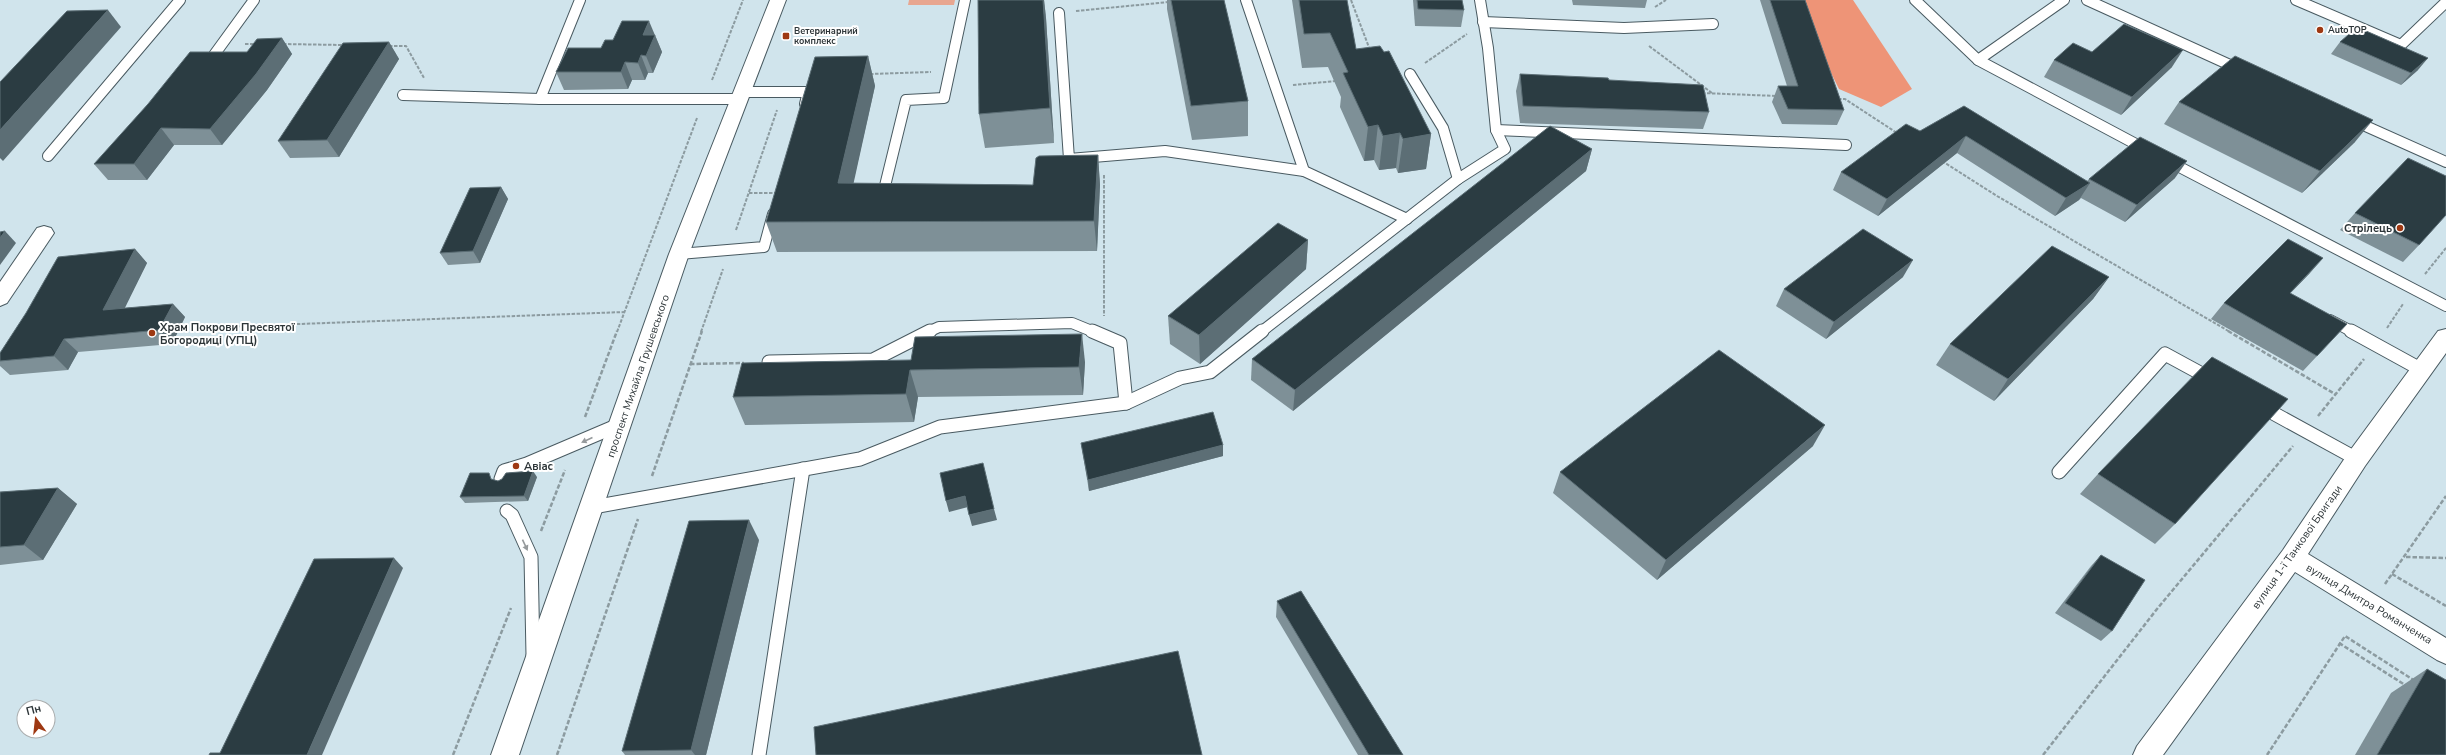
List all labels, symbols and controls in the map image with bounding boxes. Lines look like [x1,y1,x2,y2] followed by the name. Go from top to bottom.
[2328,24,2367,36] place label: AutoTOP
[794,25,858,47] place label: Ветеринарний комплекс
[2315,25,2325,35] marker: AutoTOP
[781,31,791,41] marker: Ветеринарний комплекс
[2344,221,2392,236] place label: Стрілець
[2395,223,2405,233] marker: Стрілець
[603,292,673,460] street label: проспект Михайла Грушевського
[159,320,296,348] place label: Храм Покрови Пресвятої Богородиці (УПЦ)
[147,328,157,338] marker: Храм Покрови Пресвятої Богородиці (УПЦ)
[580,437,592,443] one-way arrow
[524,459,554,474] place label: Авіас
[511,461,521,471] marker: Авіас
[2248,482,2346,612] street label: вулиця 1-ї Танкової Бригади
[522,539,528,550] one-way arrow
[2303,560,2435,648] street label: вулиця Дмитра Романченка
[16,699,56,739] north arrow
[24,701,43,719] text: Пн

